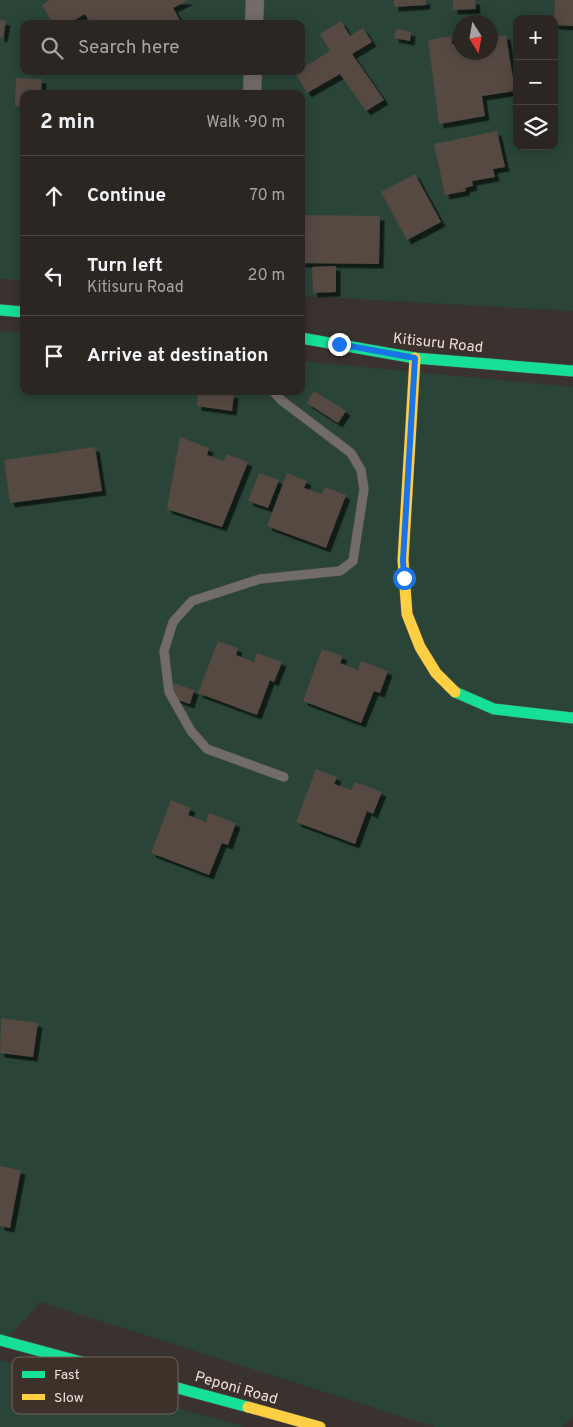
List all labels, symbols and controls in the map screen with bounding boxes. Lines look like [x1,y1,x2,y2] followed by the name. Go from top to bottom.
[453,15,498,60] north arrow
[513,15,558,150] map controls
[513,15,558,60] button: +
[20,20,305,75] search box
[38,34,66,62] icon: search
[78,36,180,60] text: Search here
[513,60,558,105] button: −
[513,105,558,150] button: layers
[40,109,95,136] text: 2 min
[206,113,285,133] text: Walk · 90 m
[40,182,68,210] icon: ahead
[87,184,166,208] text: Continue
[250,186,285,206] text: 70 m
[87,254,163,278] text: Turn left
[40,262,68,290] icon: left
[248,266,285,286] text: 20 m
[87,278,184,298] text: Kitisuru Road
[392,330,484,358] street label: Kitisuru Road
[328,333,351,356] route end
[40,342,68,370] icon: arrive
[87,344,268,368] text: Arrive at destination
[393,567,416,590] route start
[12,1357,178,1414] legend
[54,1367,80,1384] text: Fast
[192,1368,280,1410] street label: Peponi Road
[54,1390,84,1407] text: Slow

